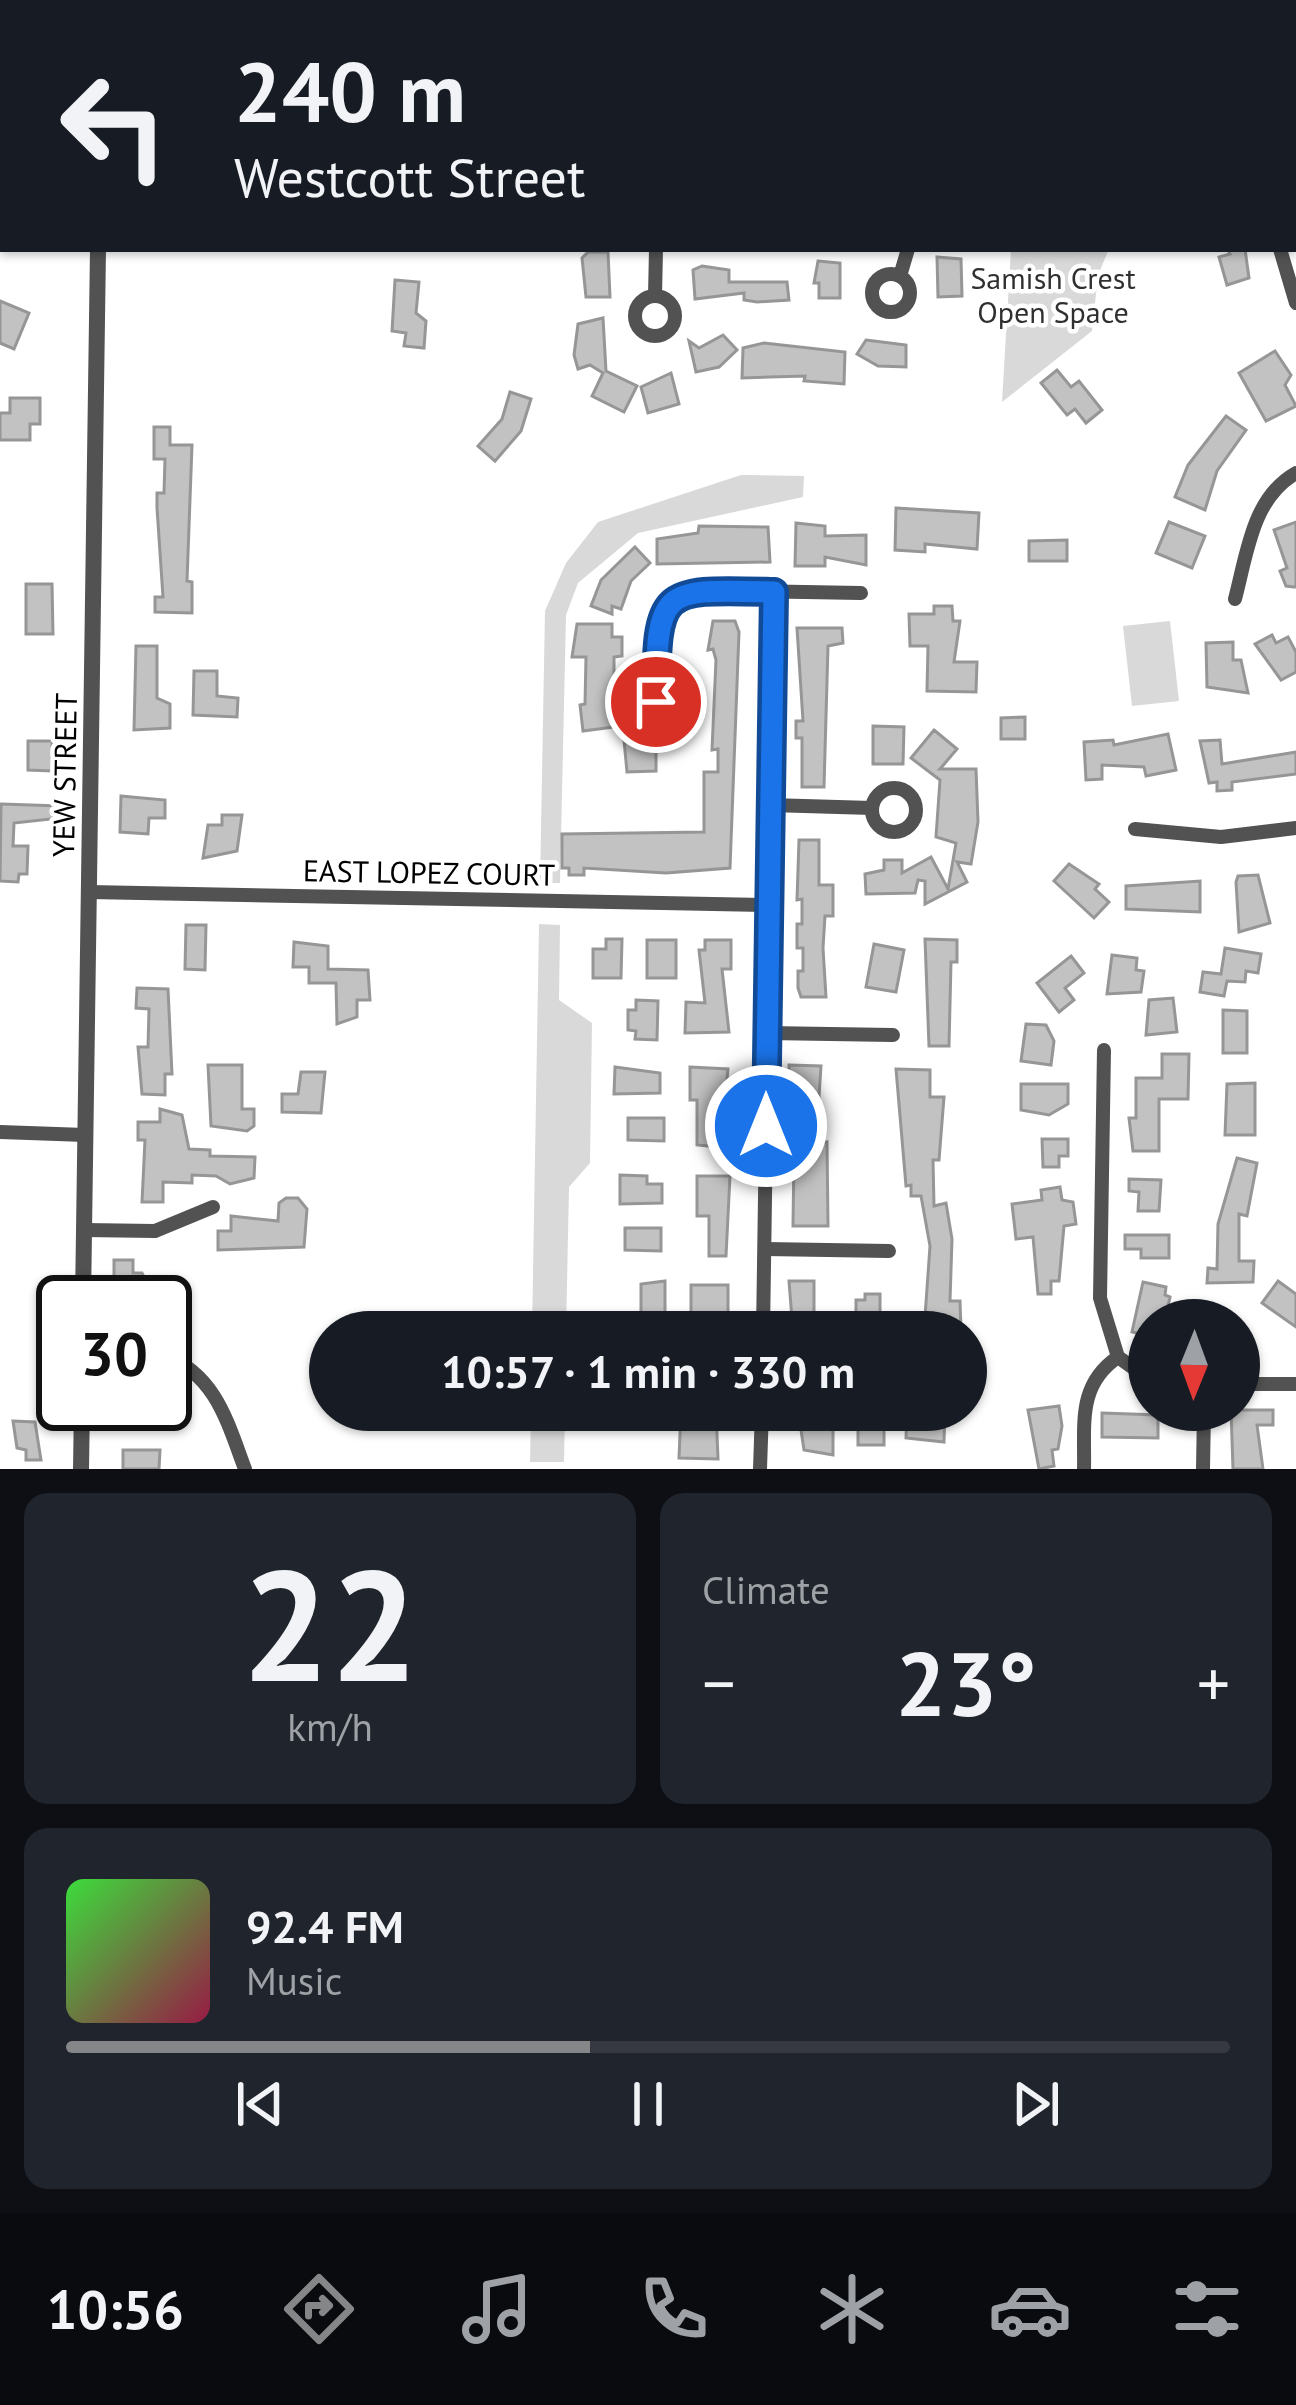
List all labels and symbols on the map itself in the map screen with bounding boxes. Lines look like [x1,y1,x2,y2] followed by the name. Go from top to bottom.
[970,258,1136,331] park label: Samish Crest Open Space
[605,651,707,753] pin
[43,692,85,857] street label: YEW STREET
[303,850,556,894] street label: EAST LOPEZ COURT
[703,1063,829,1189] position arrow
[36,1275,192,1431] speed limit sign: 30
[1128,1299,1260,1431] north arrow

